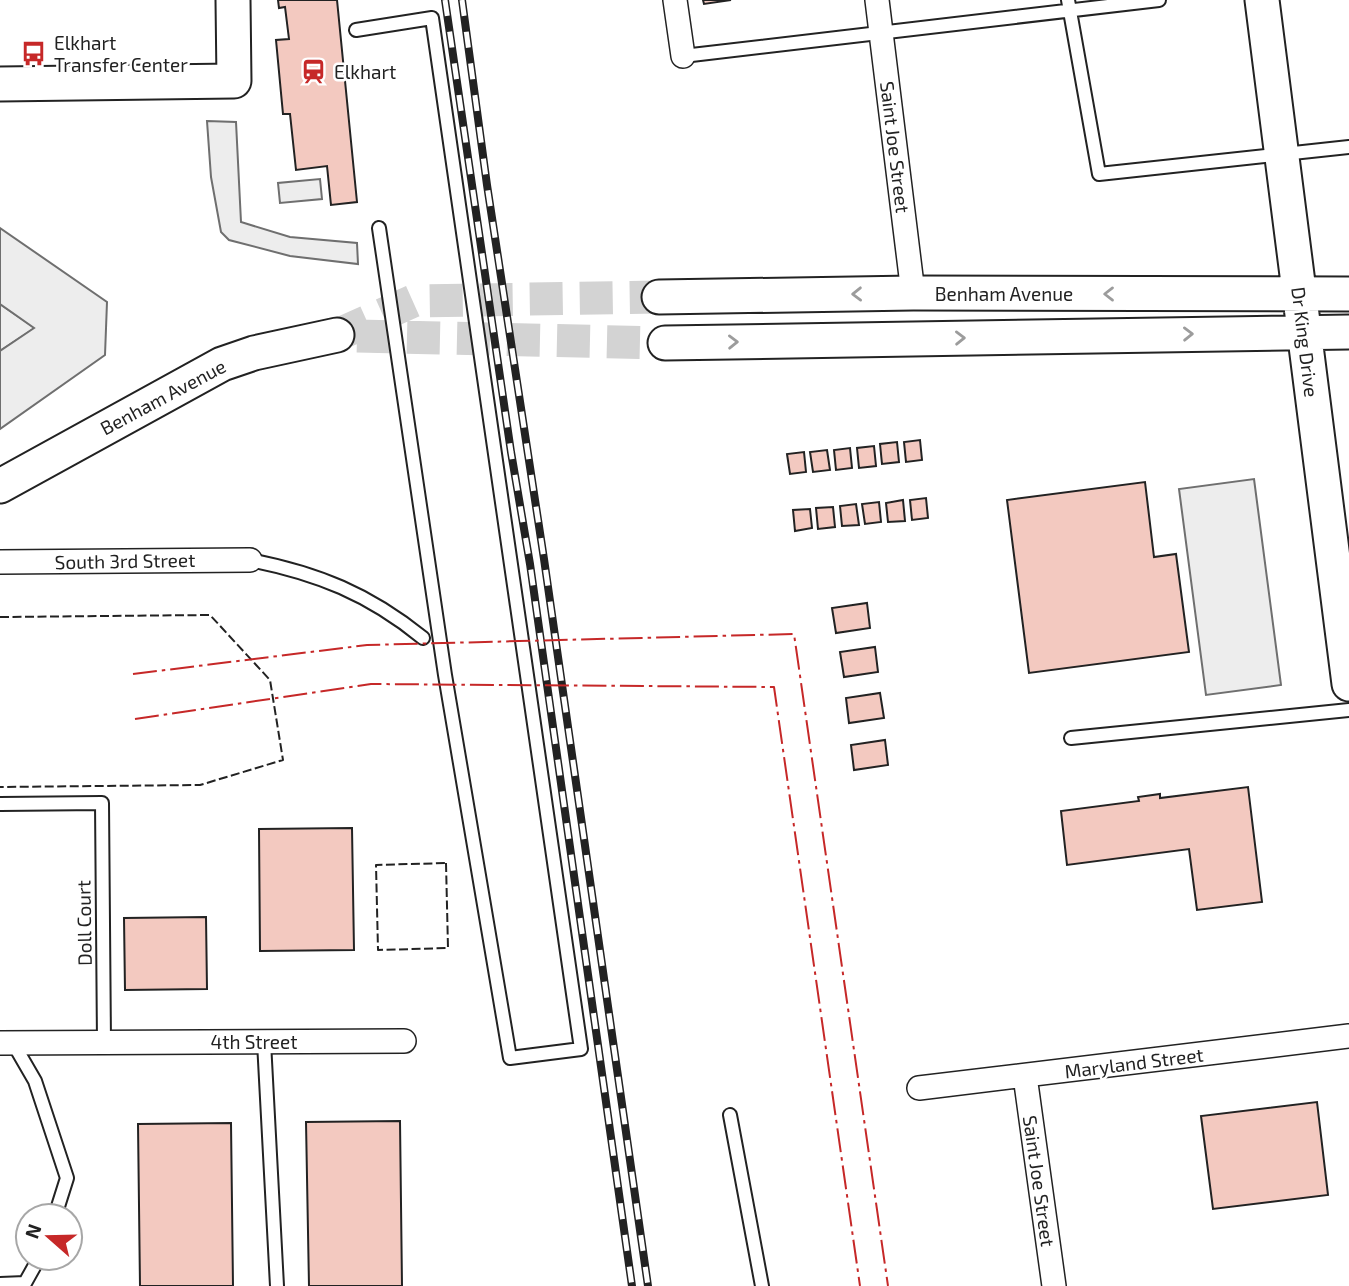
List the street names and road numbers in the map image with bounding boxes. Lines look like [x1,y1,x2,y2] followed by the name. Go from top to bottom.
[876,80,915,214] street label: Saint Joe Street
[935,282,1073,305] street label: Benham Avenue
[1287,285,1324,398] street label: Dr King Drive
[96,354,229,439] street label: Benham Avenue
[54,548,196,573] street label: South 3rd Street
[71,880,96,966] street label: Doll Court
[210,1030,298,1053] street label: 4th Street
[1063,1043,1205,1082] street label: Maryland Street
[1019,1114,1060,1248] street label: Saint Joe Street

